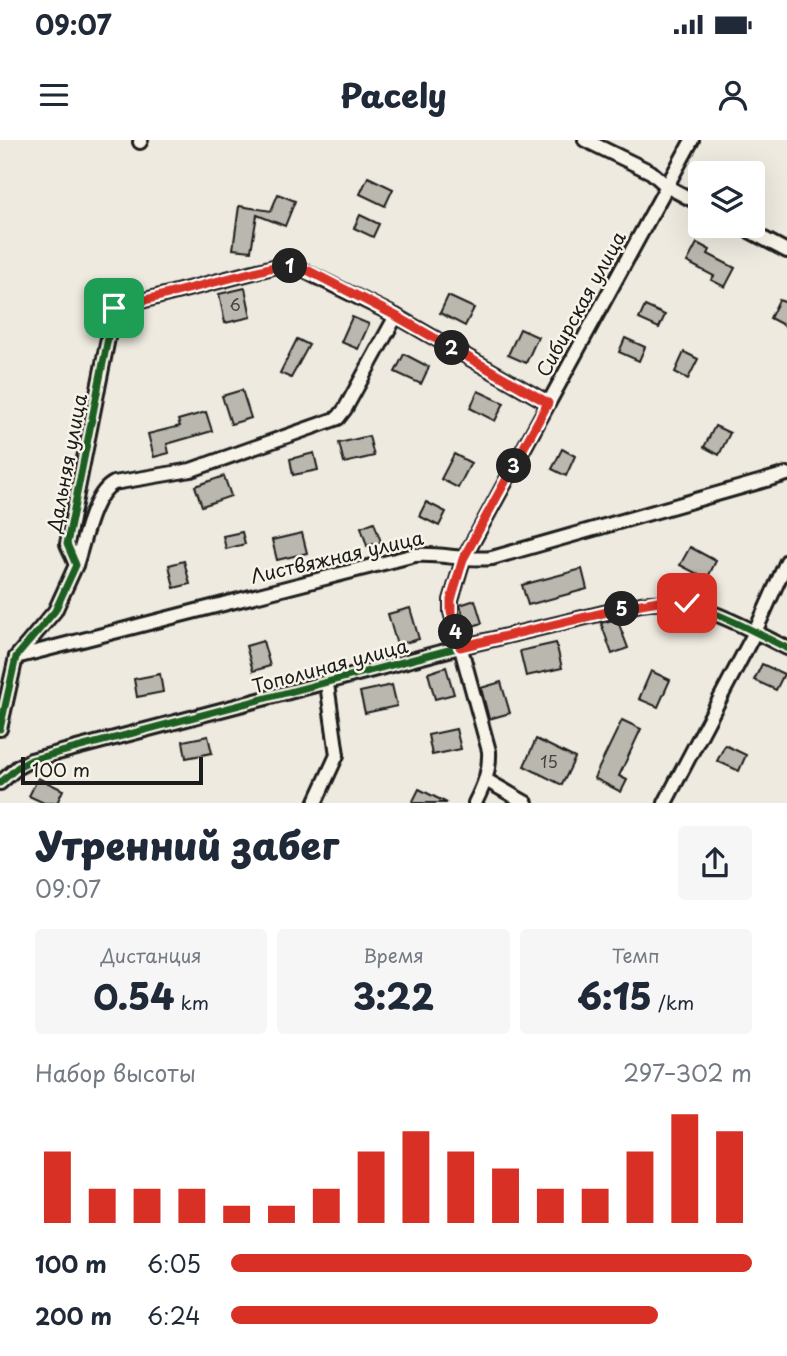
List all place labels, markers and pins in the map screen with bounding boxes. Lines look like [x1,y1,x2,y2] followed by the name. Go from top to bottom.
[272,248,308,284] pin: 1
[84,278,144,338] pin
[434,330,470,366] pin: 2
[496,448,532,484] pin: 3
[657,573,717,633] pin
[604,592,640,626] pin: 5
[438,615,474,650] pin: 4

